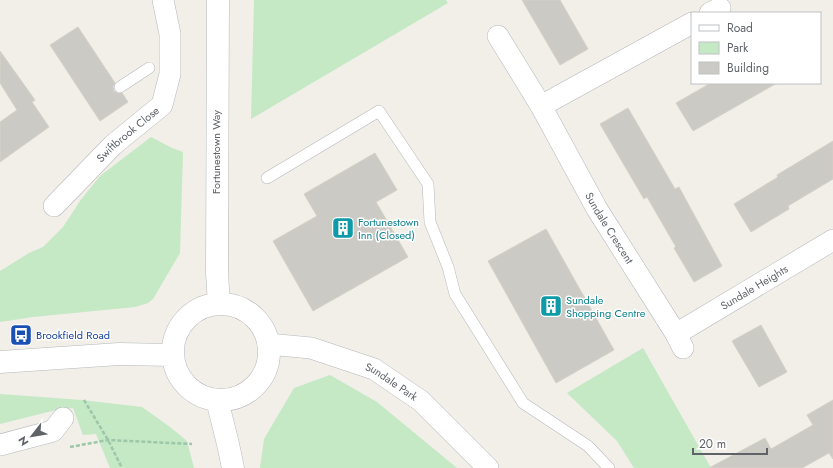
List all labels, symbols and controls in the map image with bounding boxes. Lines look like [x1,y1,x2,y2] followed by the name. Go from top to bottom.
[691,12,821,84] legend
[727,19,753,37] text: Road
[727,39,749,57] text: Park
[727,59,769,77] text: Building
[93,102,163,166] street label: Swiftbrook Close
[208,110,224,194] street label: Fortunestown Way
[581,189,638,267] street label: Sundale Crescent
[358,214,419,243] place label: Fortunestown Inn (Closed)
[330,215,356,241] building icon: Fortunestown Inn (Closed)
[717,261,791,314] street label: Sundale Heights
[566,292,646,321] place label: Sundale Shopping Centre
[538,293,564,319] building icon: Sundale Shopping Centre
[8,322,34,348] bus stop icon: Brookfield Road
[36,327,110,343] place label: Brookfield Road
[363,359,421,405] street label: Sundale Park
[12,416,52,456] north arrow
[693,430,767,456] scale bar
[14,433,33,449] text: N
[699,435,726,453] text: 20 m

